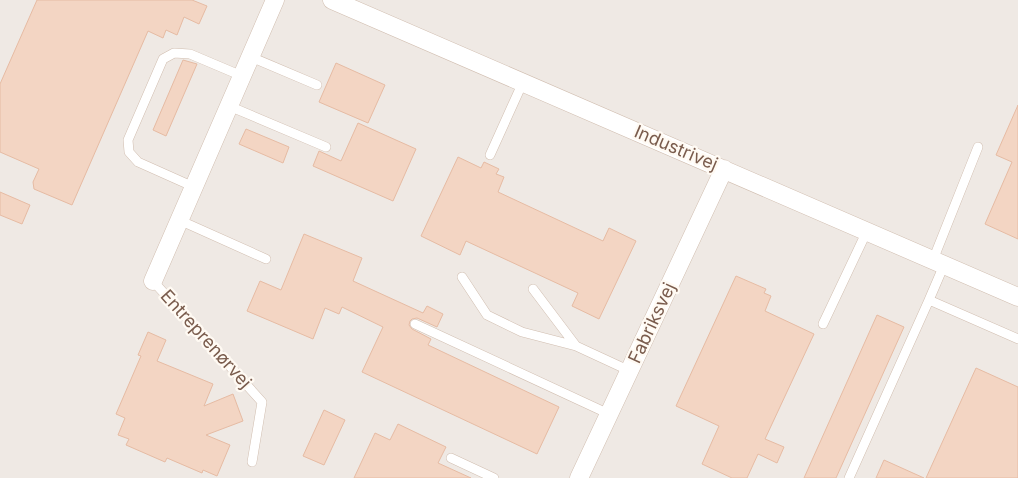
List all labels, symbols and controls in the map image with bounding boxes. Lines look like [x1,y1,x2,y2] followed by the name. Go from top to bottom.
[631,121,721,175] street label: Industrivej
[624,279,679,367] street label: Fabriksvej
[157,285,256,392] street label: Entreprenørvej

